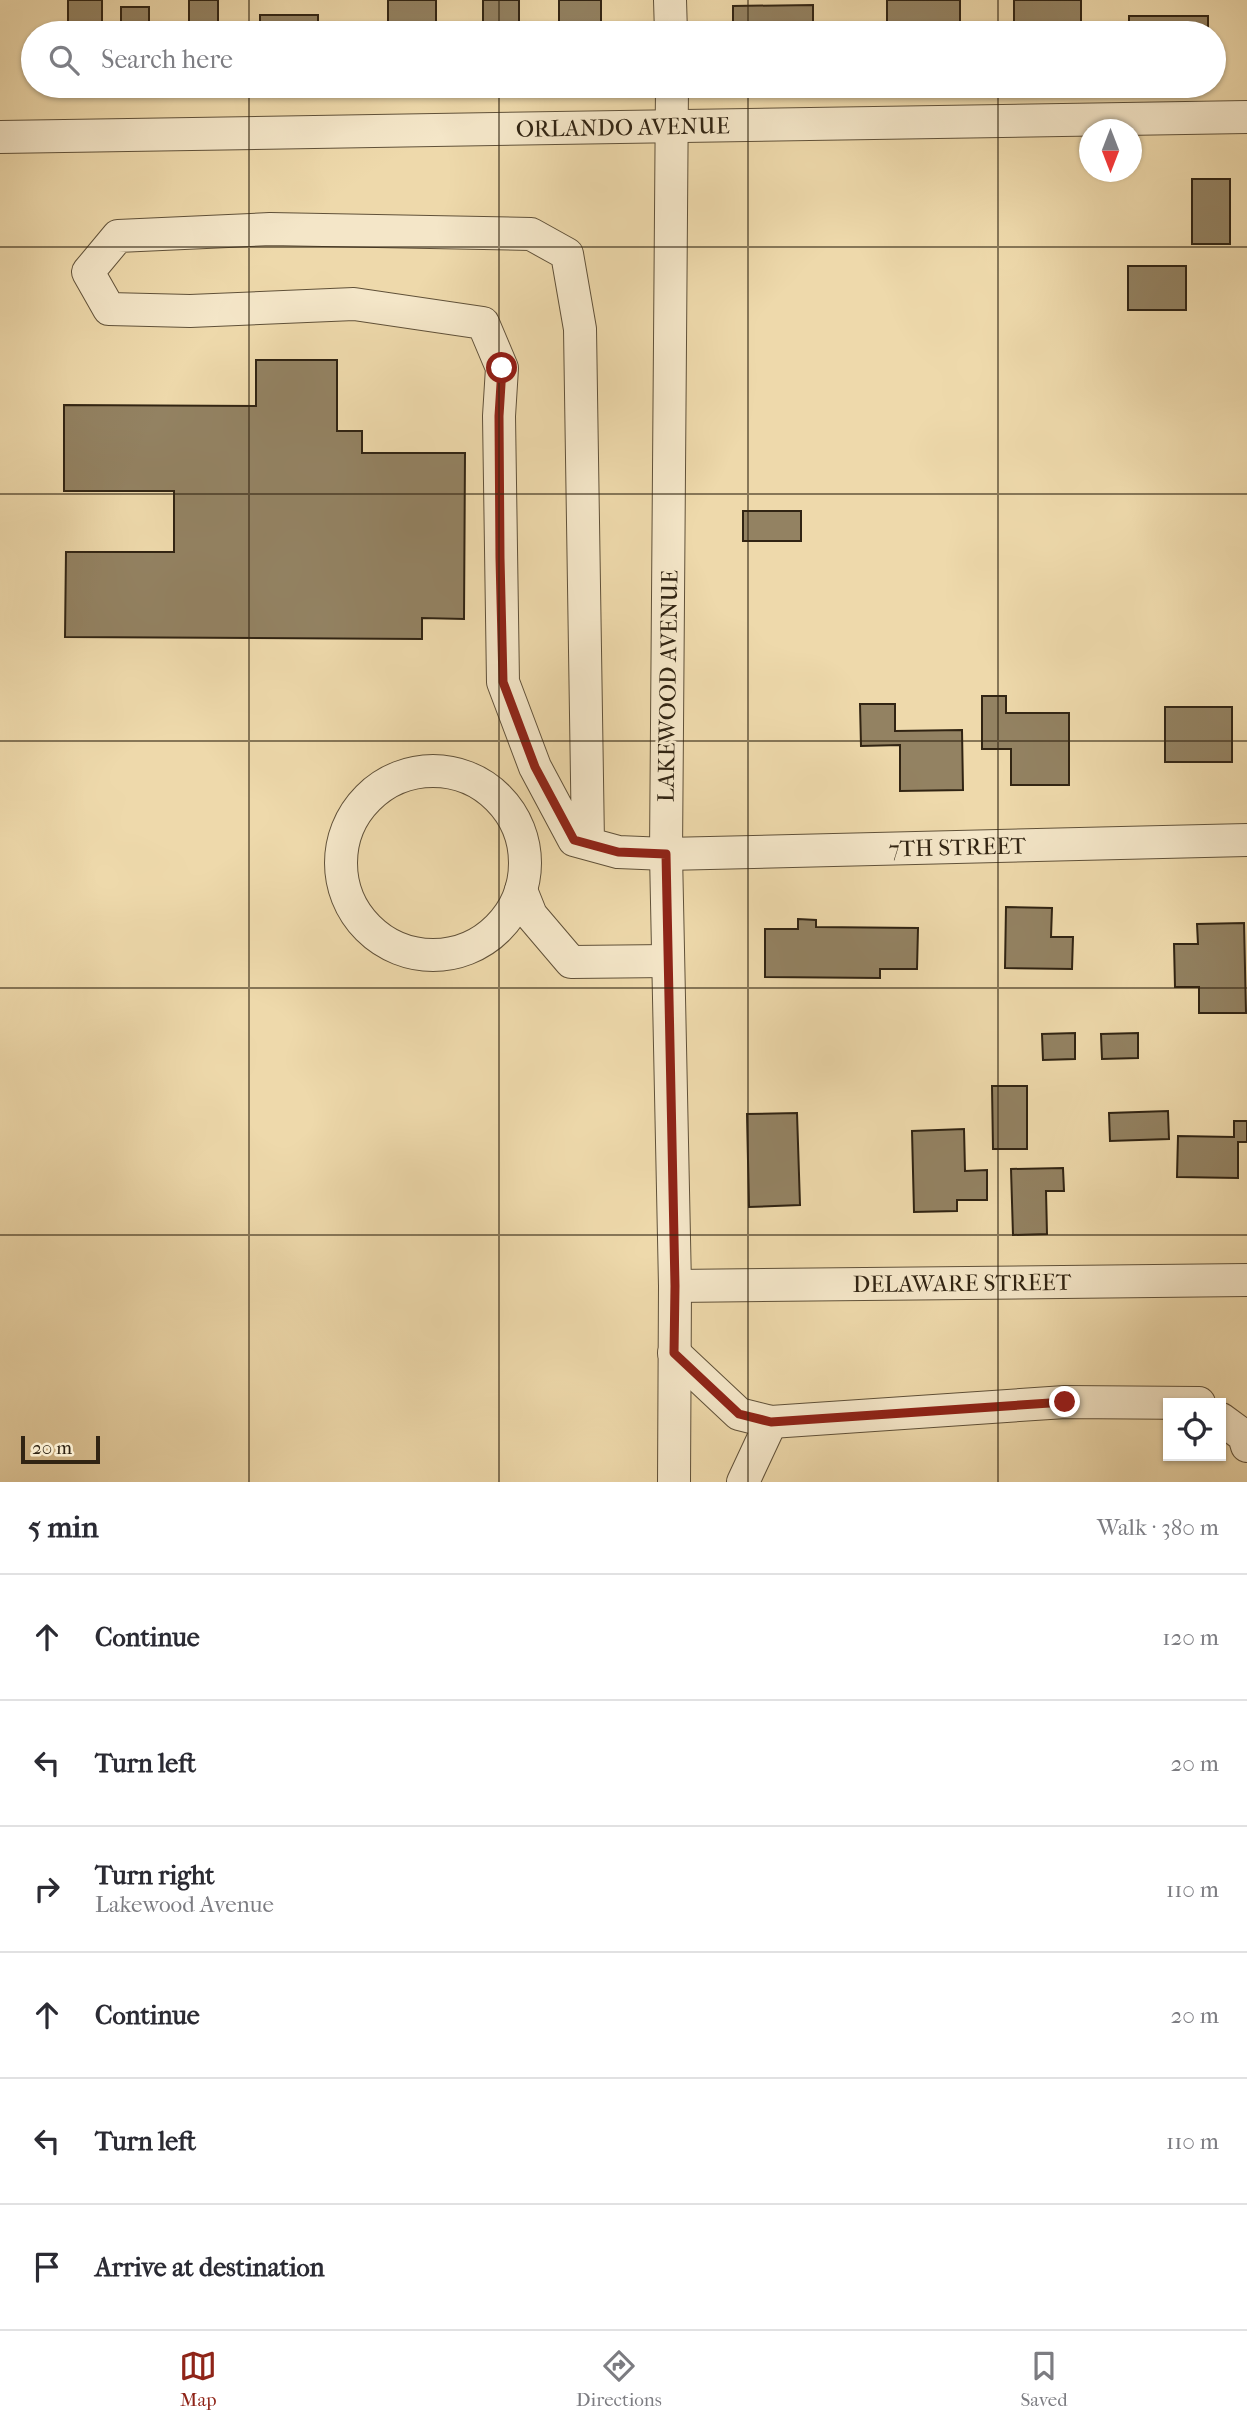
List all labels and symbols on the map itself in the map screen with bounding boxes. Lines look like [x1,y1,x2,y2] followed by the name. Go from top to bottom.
[516,112,730,142] street label: ORLANDO AVENUE
[1079,119,1142,182] north arrow
[486,352,517,383] route start
[652,570,684,802] street label: LAKEWOOD AVENUE
[888,832,1027,862] street label: 7TH STREET
[853,1268,1072,1298] street label: DELAWARE STREET
[1049,1386,1080,1417] route end
[21,1433,100,1465] scale bar

